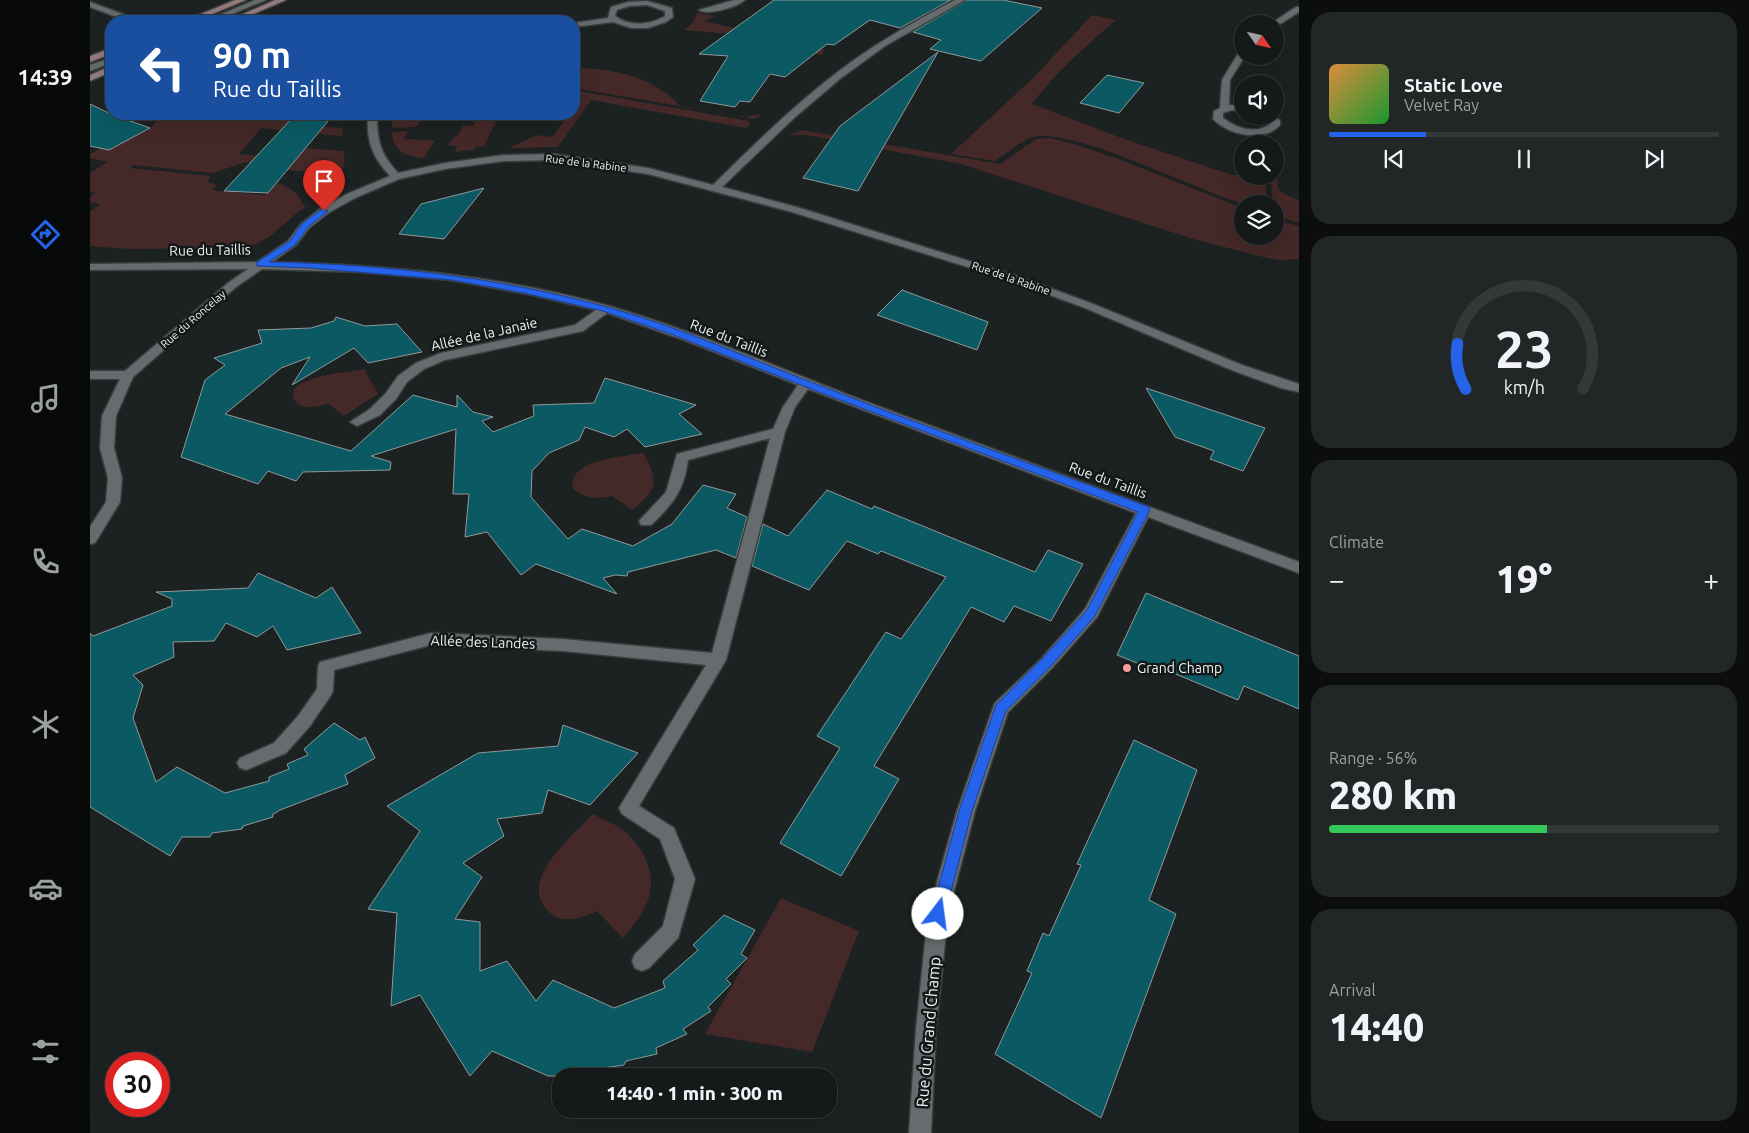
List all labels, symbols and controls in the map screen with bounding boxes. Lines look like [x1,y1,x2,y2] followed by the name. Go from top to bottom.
[1234,15,1284,65] north arrow
[1234,15,1284,245] map controls
[130,35,195,100] icon: left
[213,35,291,75] text: 90 m
[17,64,73,89] text: 14:39
[1404,74,1503,96] text: Static Love
[1234,75,1284,125] button: sound
[213,76,341,101] text: Rue du Taillis
[1404,96,1479,114] text: Velvet Ray
[1234,135,1284,185] button: search
[1380,145,1408,173] icon: previous
[1510,145,1538,173] icon: pause
[1640,145,1668,173] icon: next
[545,152,627,174] street label: Rue de la Rabine
[303,160,345,211] pin
[310,167,338,195] icon: arrive
[1234,195,1284,245] button: layers
[28,217,63,252] icon: directions
[169,241,251,259] street label: Rue du Taillis
[970,259,1052,297] street label: Rue de la Rabine
[158,287,228,350] street label: Rue du Roncelay
[429,314,539,354] street label: Allée de la Janaie
[688,316,770,360] street label: Rue du Taillis
[1495,320,1553,378] text: 23
[1503,377,1545,397] text: km/h
[28,381,63,416] icon: music
[1067,459,1149,501] street label: Rue du Taillis
[1329,533,1384,551] text: Climate
[28,544,63,579] icon: phone
[1496,558,1552,600] text: 19°
[1329,564,1345,595] text: −
[1703,564,1719,595] text: +
[430,632,536,652] street label: Allée des Landes
[1137,660,1222,676] place label: Grand Champ
[1121,662,1133,674] marker: Grand Champ
[28,707,63,742] icon: climate
[1329,749,1417,767] text: Range · 56%
[1329,774,1457,816] text: 280 km
[28,871,63,906] icon: car
[911,887,963,939] position arrow
[912,956,944,1108] street label: Rue du Grand Champ
[1329,981,1376,999] text: Arrival
[1329,1006,1424,1048] text: 14:40
[28,1034,63,1069] icon: filters
[105,1052,170,1117] speed limit sign: 30
[606,1082,783,1104] text: 14:40 · 1 min · 300 m

